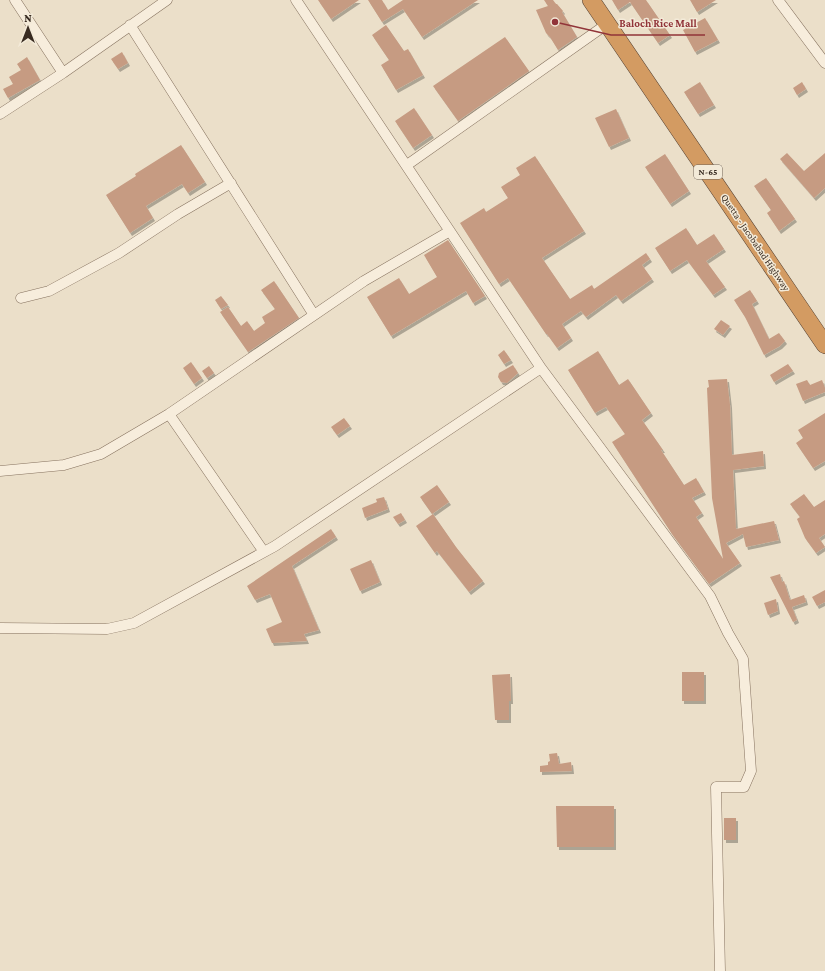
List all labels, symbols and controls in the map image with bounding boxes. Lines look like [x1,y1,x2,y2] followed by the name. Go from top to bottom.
[8,8,48,48] north arrow
[24,12,32,24] text: N
[611,12,705,35] callout: Baloch Rice Mall
[619,17,697,29] text: Baloch Rice Mall
[694,165,722,179] road number: N-65
[719,192,792,293] street label: Quetta - Jacobabad Highway

